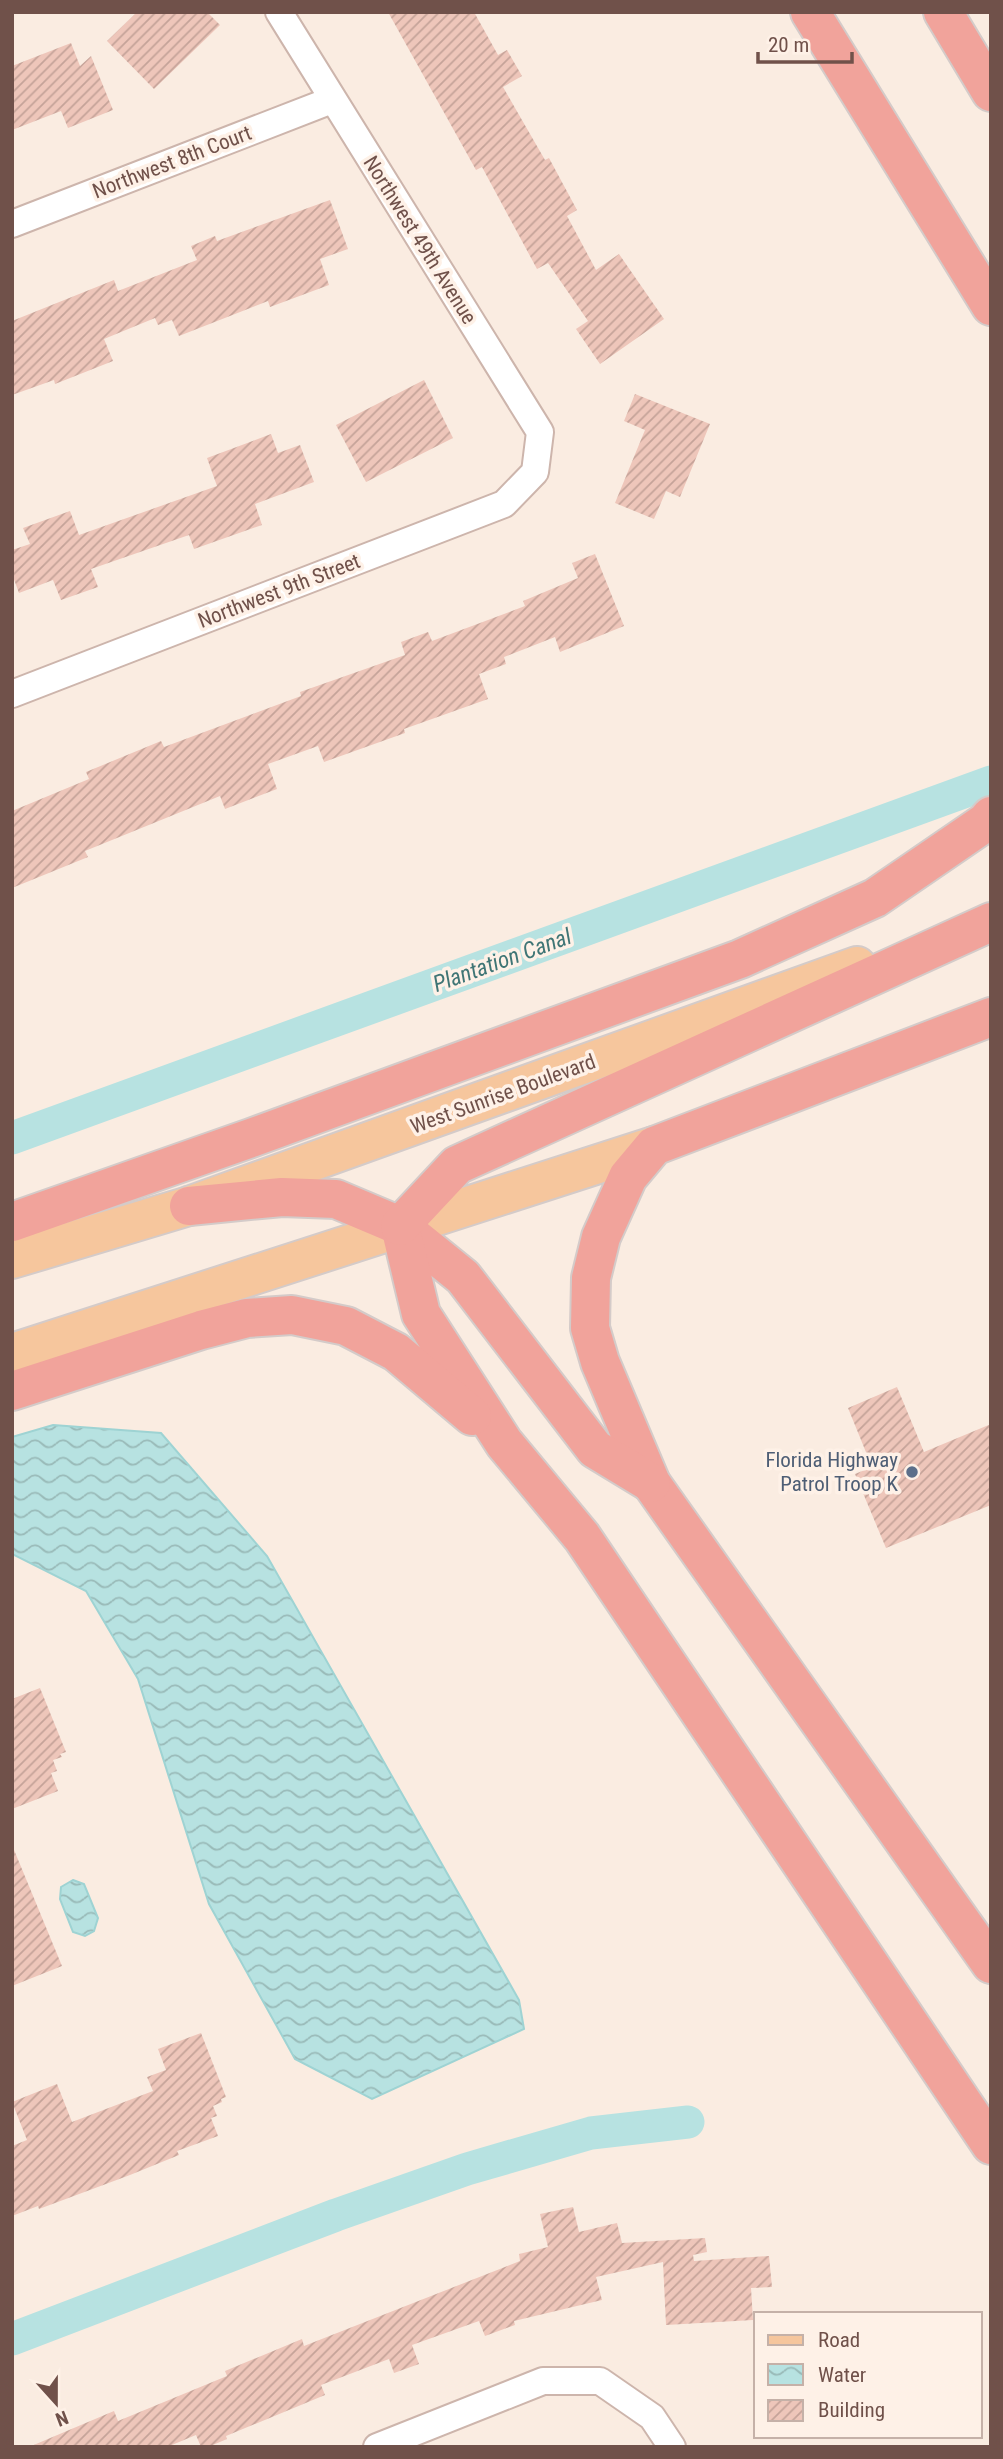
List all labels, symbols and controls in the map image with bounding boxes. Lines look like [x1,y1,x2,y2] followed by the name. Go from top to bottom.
[758,21,852,65] scale bar
[768,33,809,57] text: 20 m
[89,121,255,203] street label: Northwest 8th Court
[359,152,481,328] street label: Northwest 49th Avenue
[195,549,363,633] street label: Northwest 9th Street
[429,923,576,998] water label: Plantation Canal
[407,1049,599,1139] street label: West Sunrise Boulevard
[765,1448,899,1496] place label: Florida Highway Patrol Troop K
[904,1464,920,1480] marker: Florida Highway Patrol Troop K
[754,2312,982,2438] legend
[818,2328,860,2352] text: Road
[818,2363,866,2387] text: Water
[21,2368,91,2438] north arrow
[818,2398,885,2422] text: Building
[52,2406,71,2431] text: N

